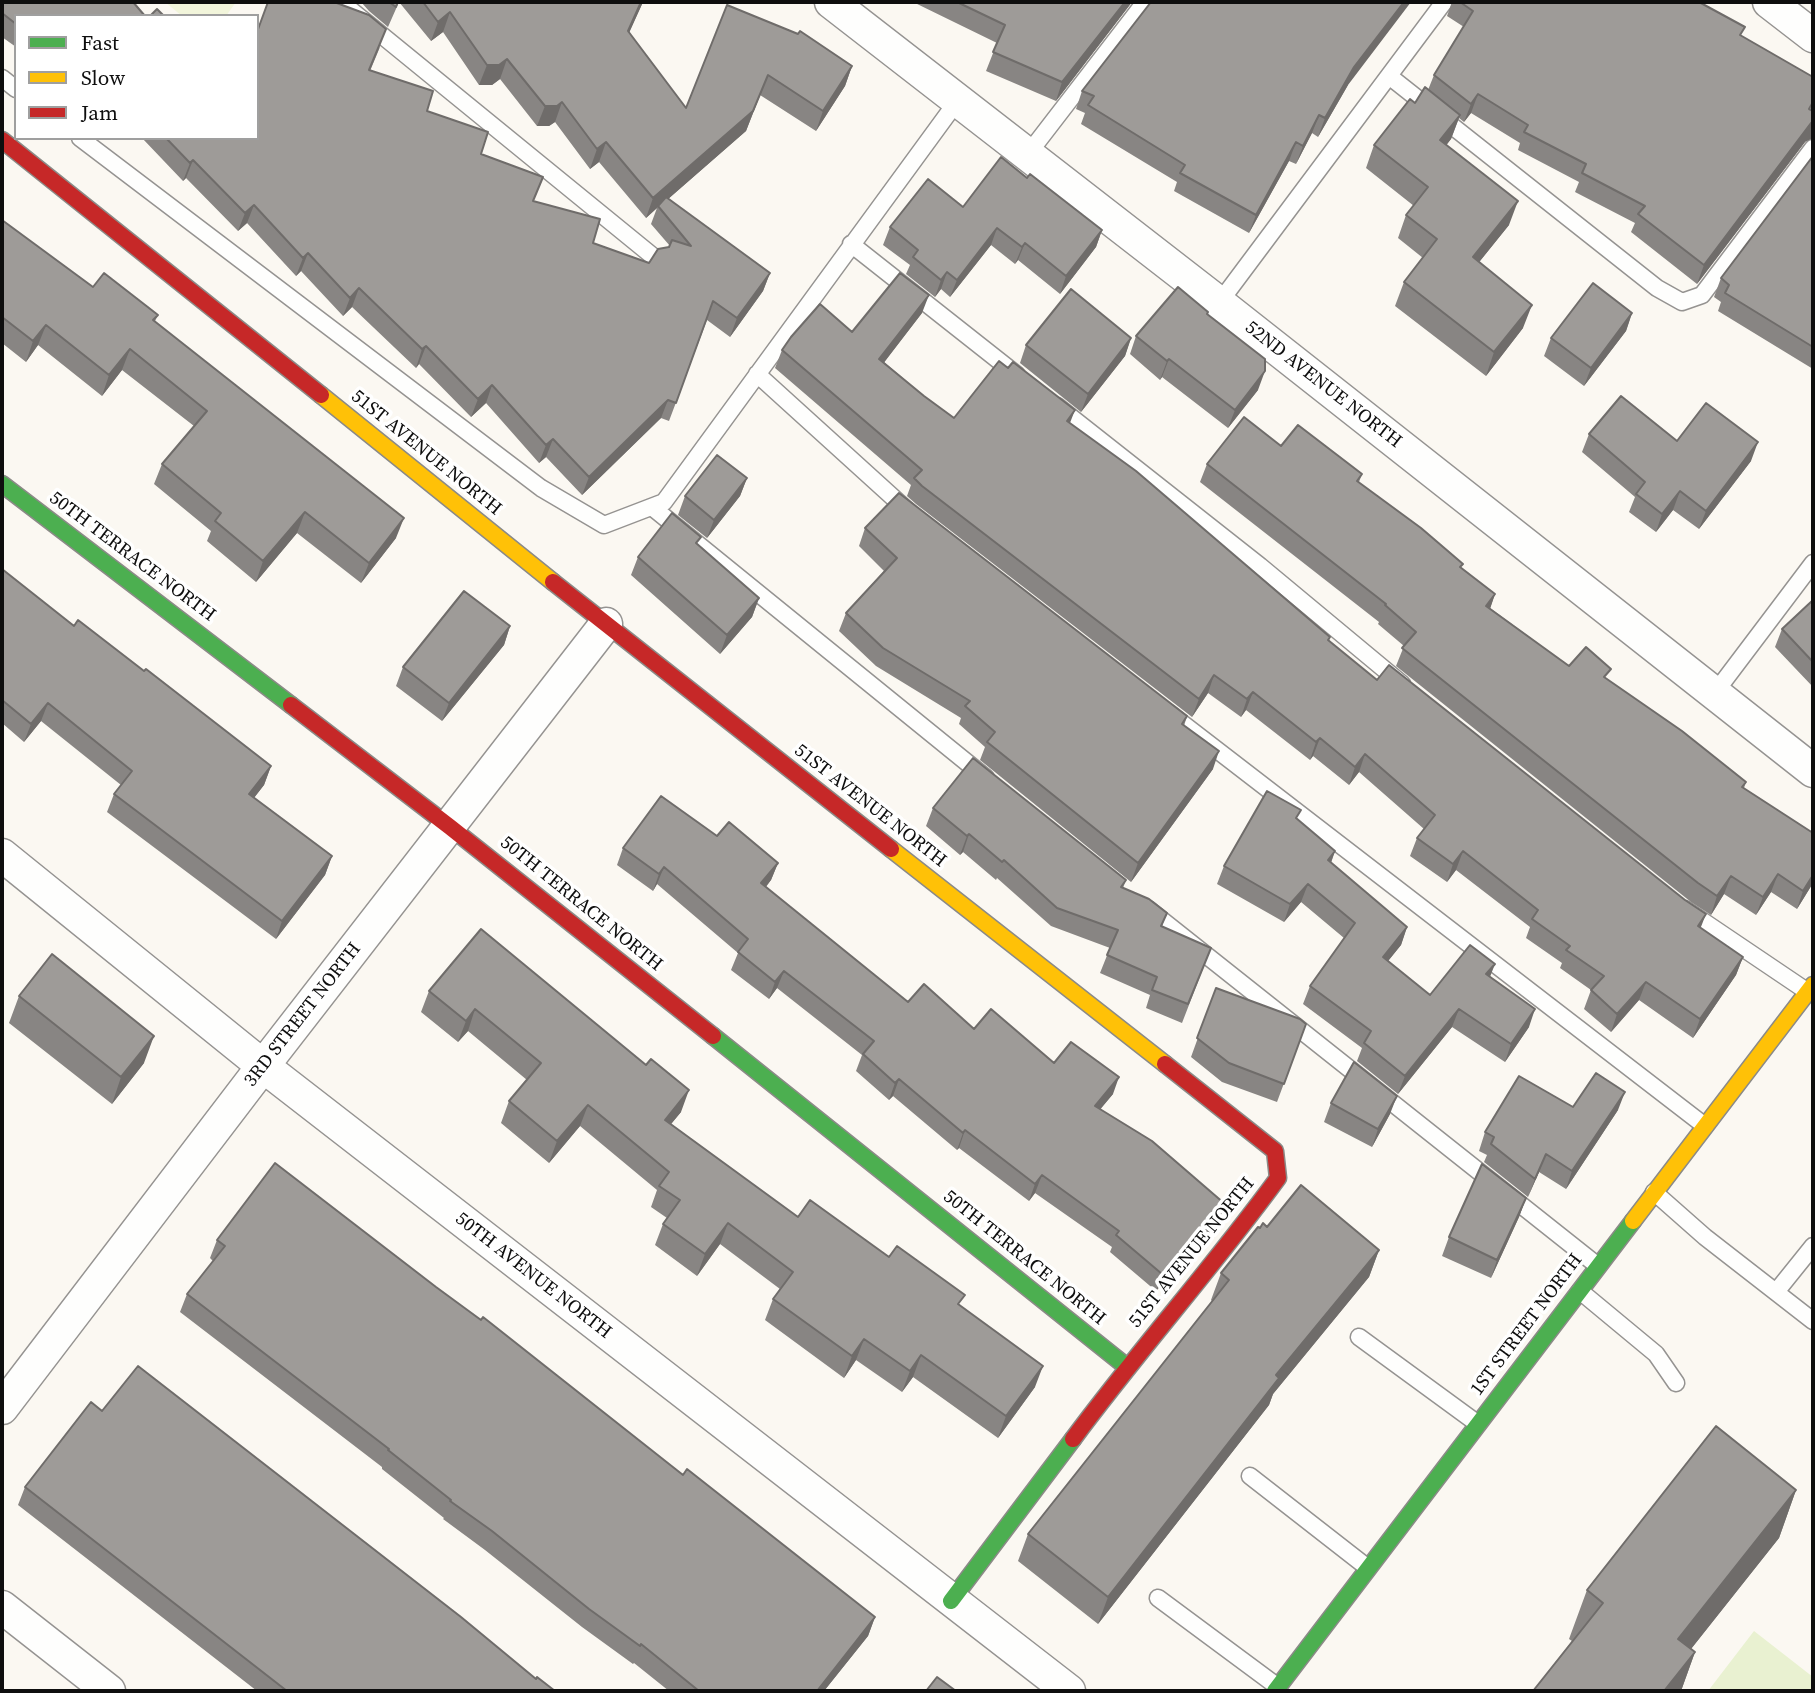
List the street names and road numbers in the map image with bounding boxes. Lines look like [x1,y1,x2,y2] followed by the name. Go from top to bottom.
[1240,317,1406,453] street label: 52ND AVENUE NORTH
[346,385,506,521] street label: 51ST AVENUE NORTH
[44,487,220,627] street label: 50TH TERRACE NORTH
[789,739,951,873] street label: 51ST AVENUE NORTH
[495,831,667,977] street label: 50TH TERRACE NORTH
[240,938,366,1092] street label: 3RD STREET NORTH
[1124,1173,1260,1333] street label: 51ST AVENUE NORTH
[938,1185,1110,1331] street label: 50TH TERRACE NORTH
[450,1208,616,1344] street label: 50TH AVENUE NORTH
[1466,1249,1588,1401] street label: 1ST STREET NORTH

